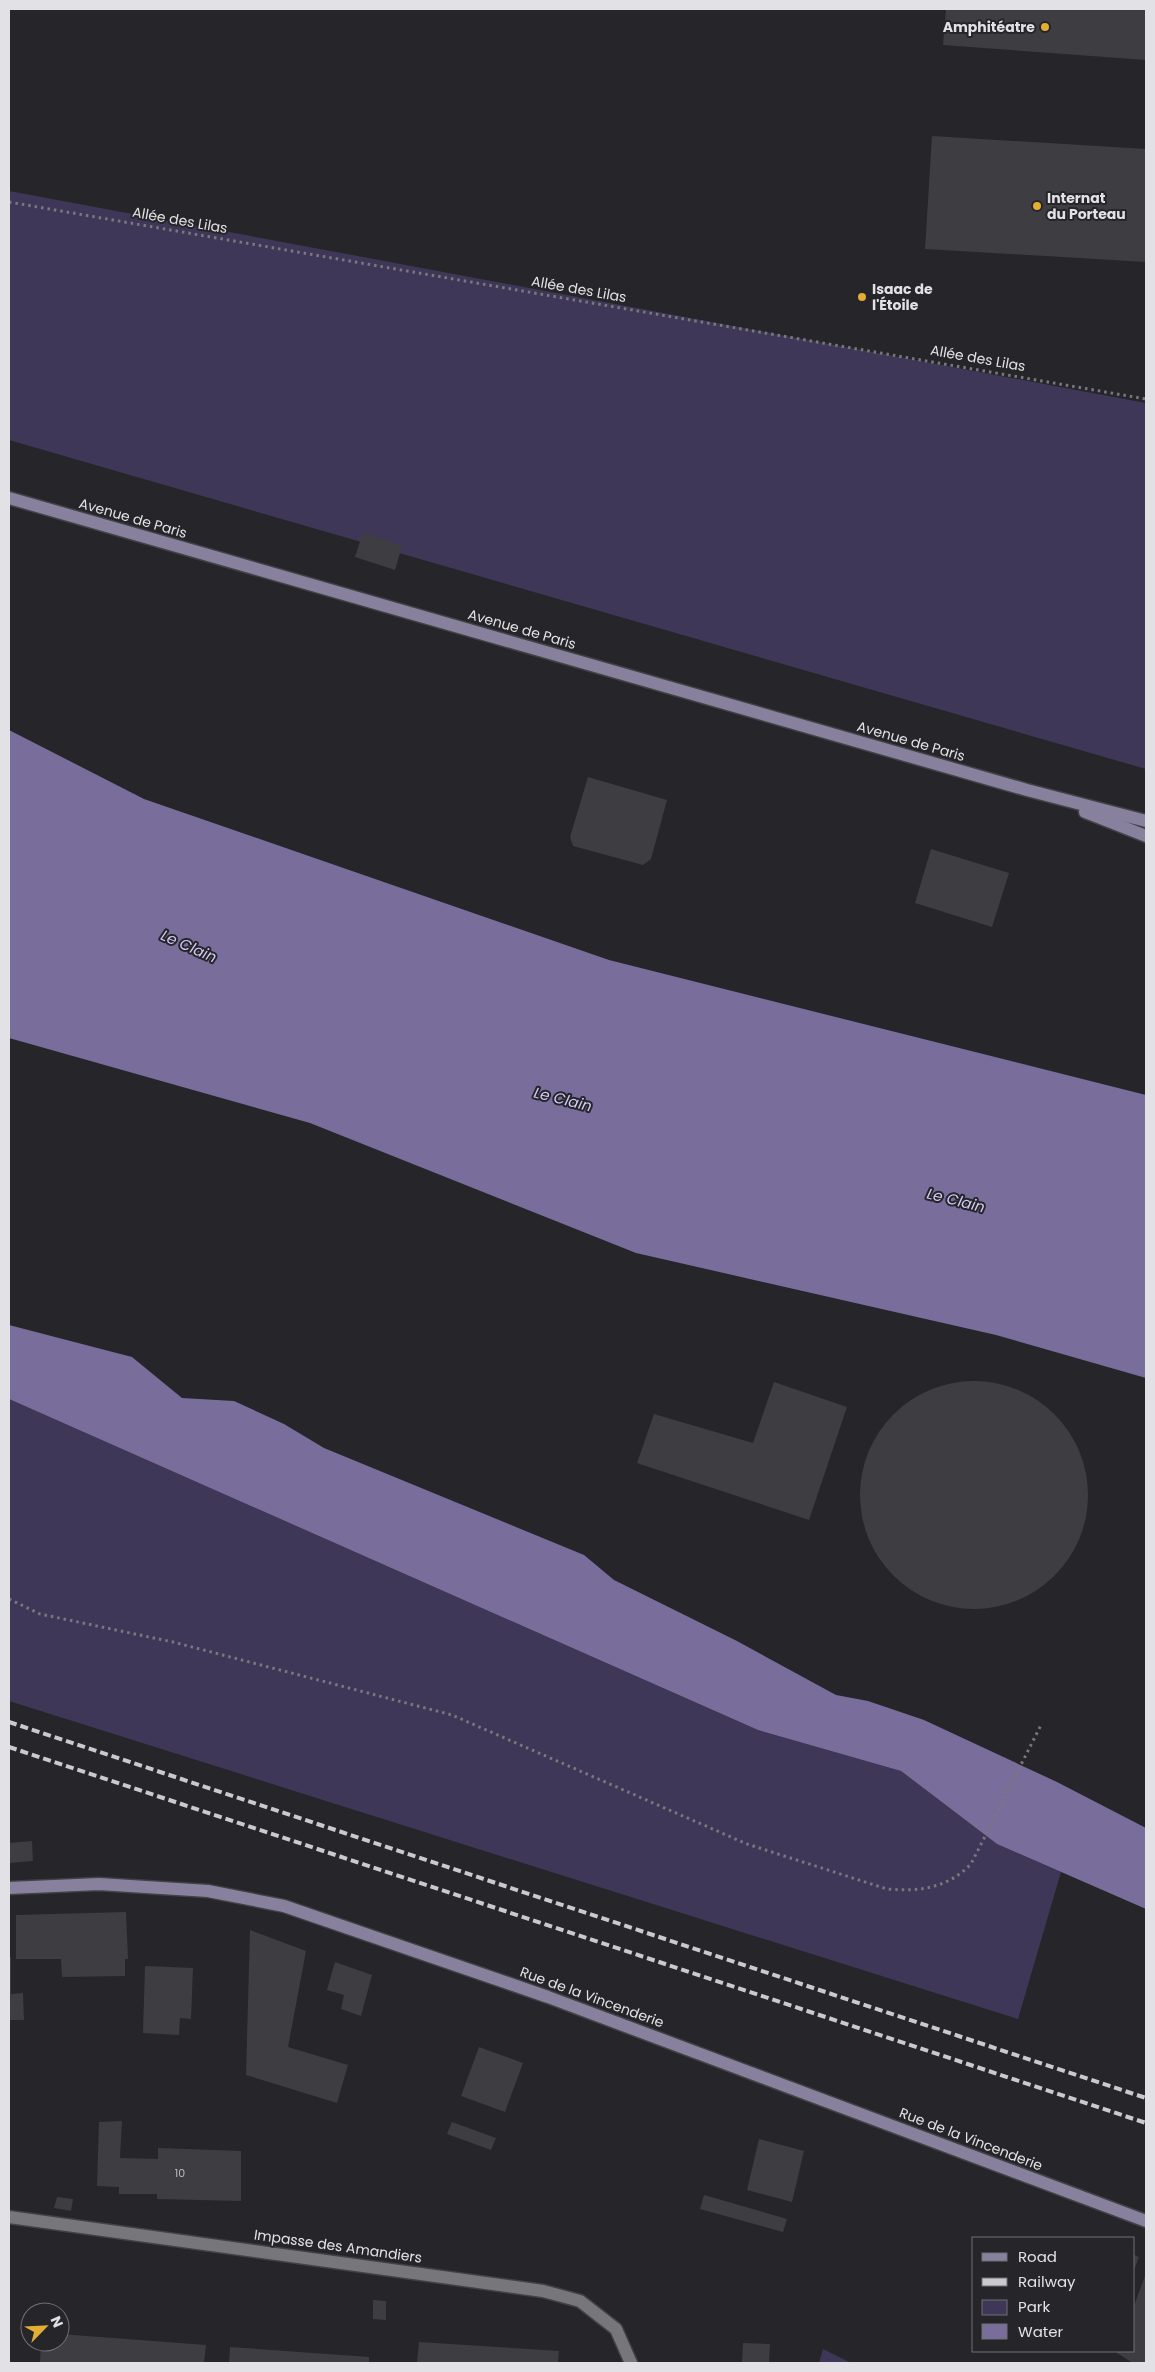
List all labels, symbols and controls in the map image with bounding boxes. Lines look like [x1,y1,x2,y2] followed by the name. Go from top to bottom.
[943,17,1035,37] place label: Amphitéatre
[1039,21,1051,33] marker: Amphitéatre
[1047,188,1126,224] place label: Internat du Porteau
[1031,200,1043,212] marker: Internat du Porteau
[131,202,229,238] street label: Allée des Lilas
[530,271,628,307] street label: Allée des Lilas
[872,279,933,315] place label: Isaac de l'Étoile
[856,291,868,303] marker: Isaac de l'Étoile
[929,340,1027,376] street label: Allée des Lilas
[77,493,189,543] street label: Avenue de Paris
[466,604,578,654] street label: Avenue de Paris
[855,716,967,766] street label: Avenue de Paris
[158,924,220,968] water label: Le Clain
[532,1082,594,1116] water label: Le Clain
[925,1183,987,1217] water label: Le Clain
[517,1962,667,2032] street label: Rue de la Vincenderie
[897,2102,1046,2176] street label: Rue de la Vincenderie
[175,2165,185,2181] house number: 10
[253,2224,423,2268] street label: Impasse des Amandiers
[972,2237,1135,2352] legend
[1018,2246,1057,2267] text: Road
[1018,2271,1076,2292] text: Railway
[1018,2296,1050,2317] text: Park
[20,2302,70,2352] north arrow
[46,2313,68,2331] text: N
[1018,2321,1064,2342] text: Water

